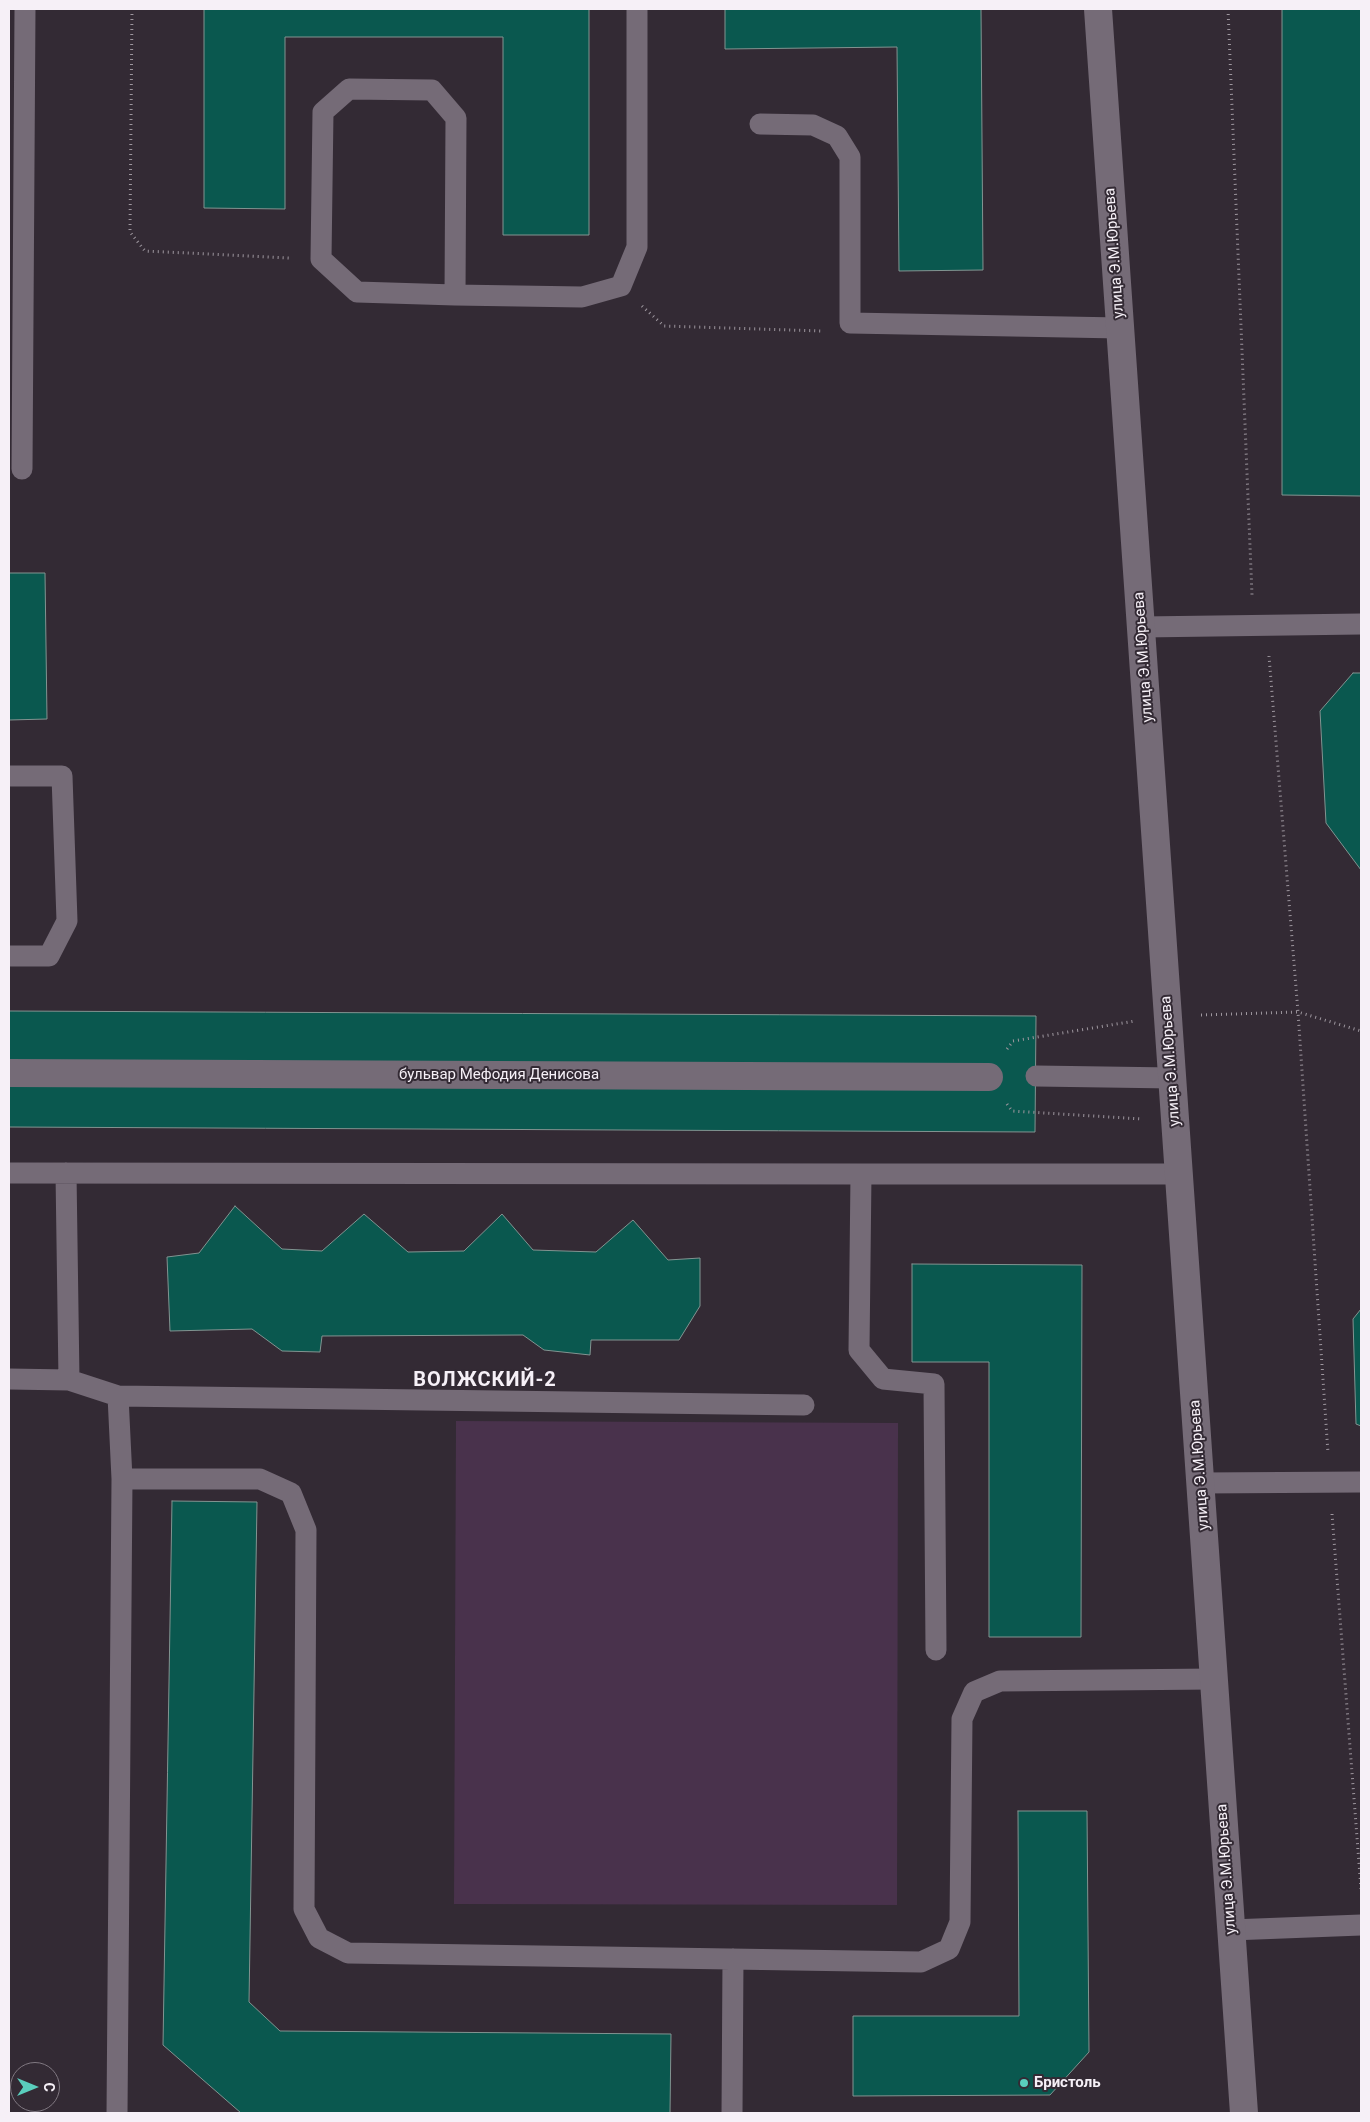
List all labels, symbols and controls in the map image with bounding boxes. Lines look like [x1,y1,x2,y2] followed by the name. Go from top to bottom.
[1101,187,1129,319] street label: улица Э.М.Юрьева
[1130,591,1158,723] street label: улица Э.М.Юрьева
[1157,995,1185,1127] street label: улица Э.М.Юрьева
[399,1066,599,1084] street label: бульвар Мефодия Денисова
[412,1369,558,1393] district label: ВОЛЖСКИЙ-2
[1186,1399,1214,1531] street label: улица Э.М.Юрьева
[1213,1803,1241,1935] street label: улица Э.М.Юрьева
[10,2062,60,2112] north arrow
[1034,2074,1101,2092] place label: Бристоль
[1018,2077,1030,2089] marker: Бристоль
[41,2082,57,2092] text: С

